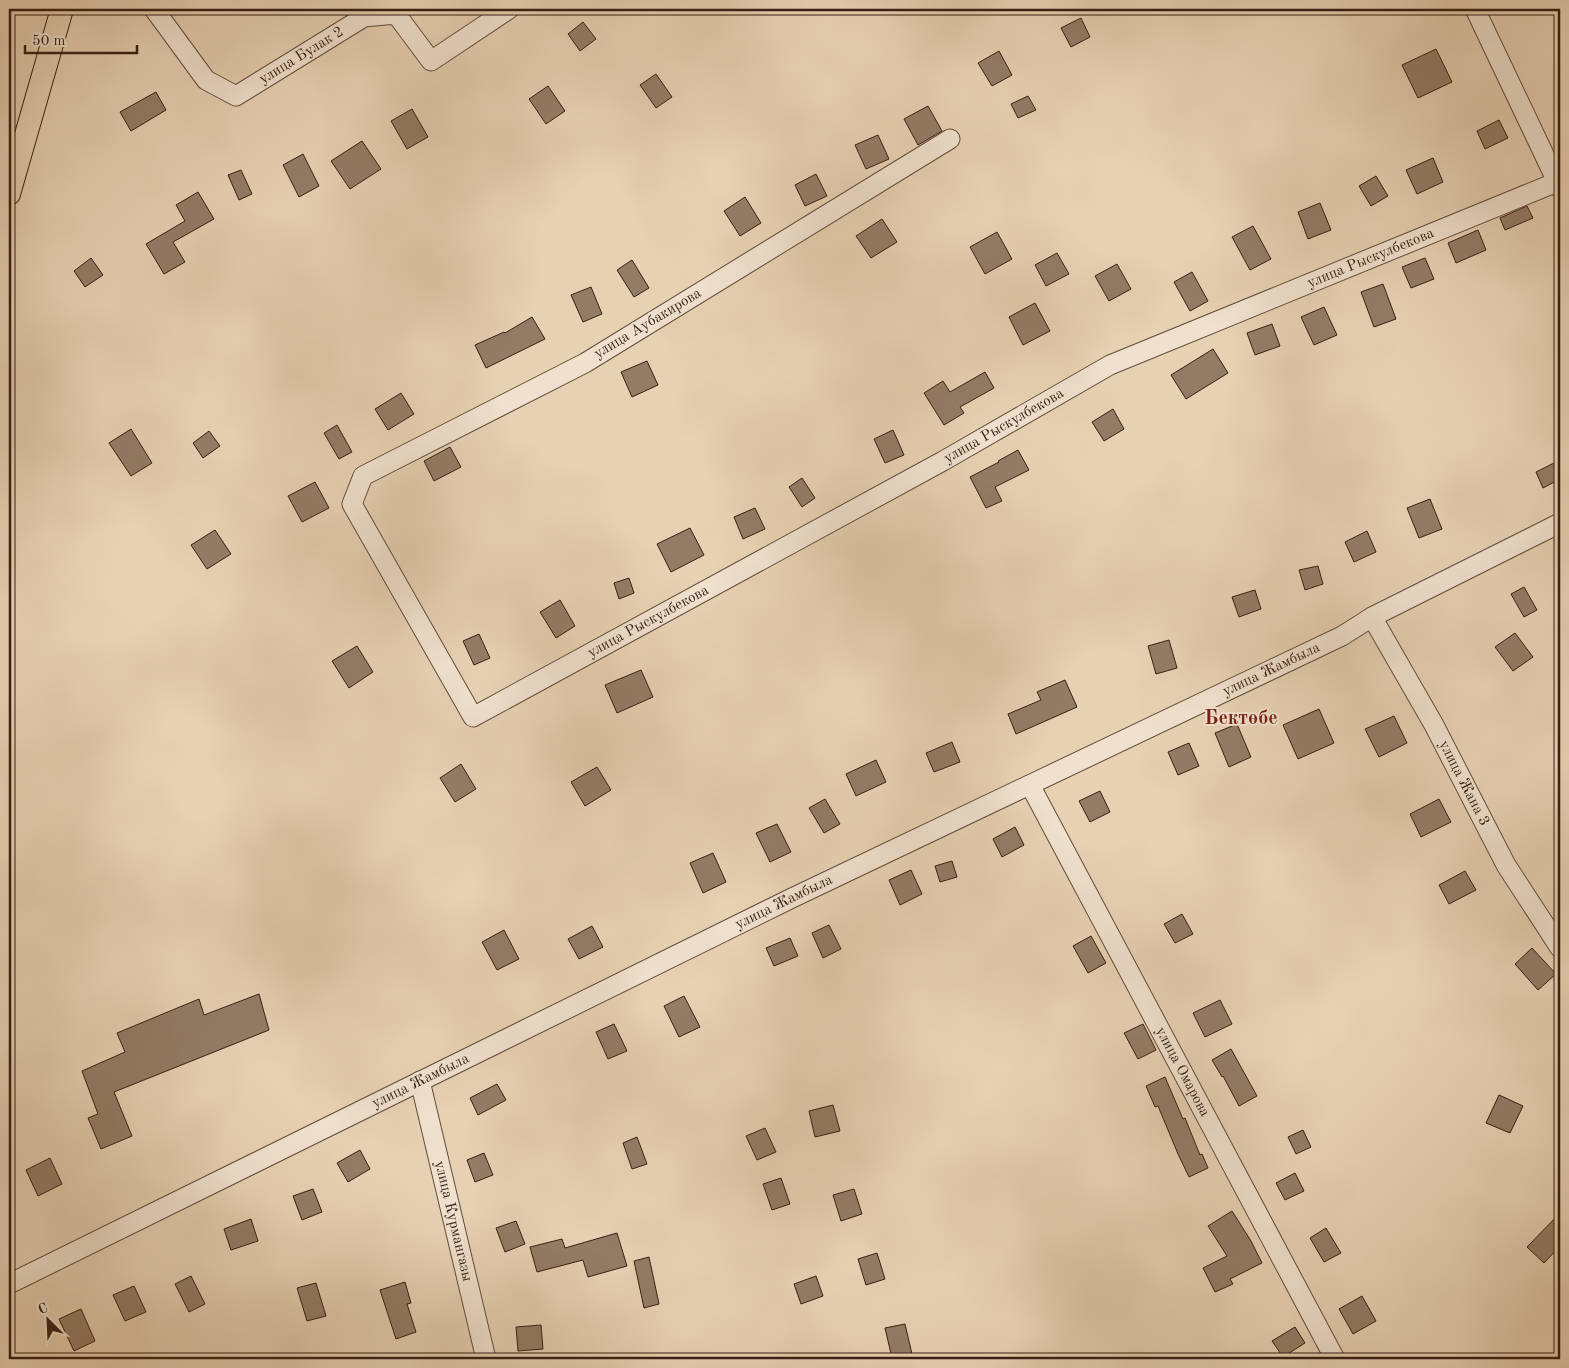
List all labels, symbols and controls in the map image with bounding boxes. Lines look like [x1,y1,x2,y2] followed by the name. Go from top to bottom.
[25,22,138,54] scale bar
[257,24,346,87] street label: улица Булак 2
[32,34,66,49] text: 50 m
[1305,225,1437,291] street label: улица Рыскулбекова
[592,286,705,362] street label: улица Аубакирова
[942,385,1067,466] street label: улица Рыскулбекова
[585,582,712,661] street label: улица Рыскулбекова
[1220,640,1323,699] street label: улица Жамбыла
[1204,709,1278,729] district label: Бектөбе
[1436,738,1492,828] street label: улица Жана 3
[733,872,836,932] street label: улица Жамбыла
[1153,1025,1213,1120] street label: улица Омарова
[370,1051,472,1111] street label: улица Жамбыла
[432,1159,475,1283] street label: улица Курмангазы
[22,1296,72,1346] north arrow
[36,1301,50,1317] text: С

